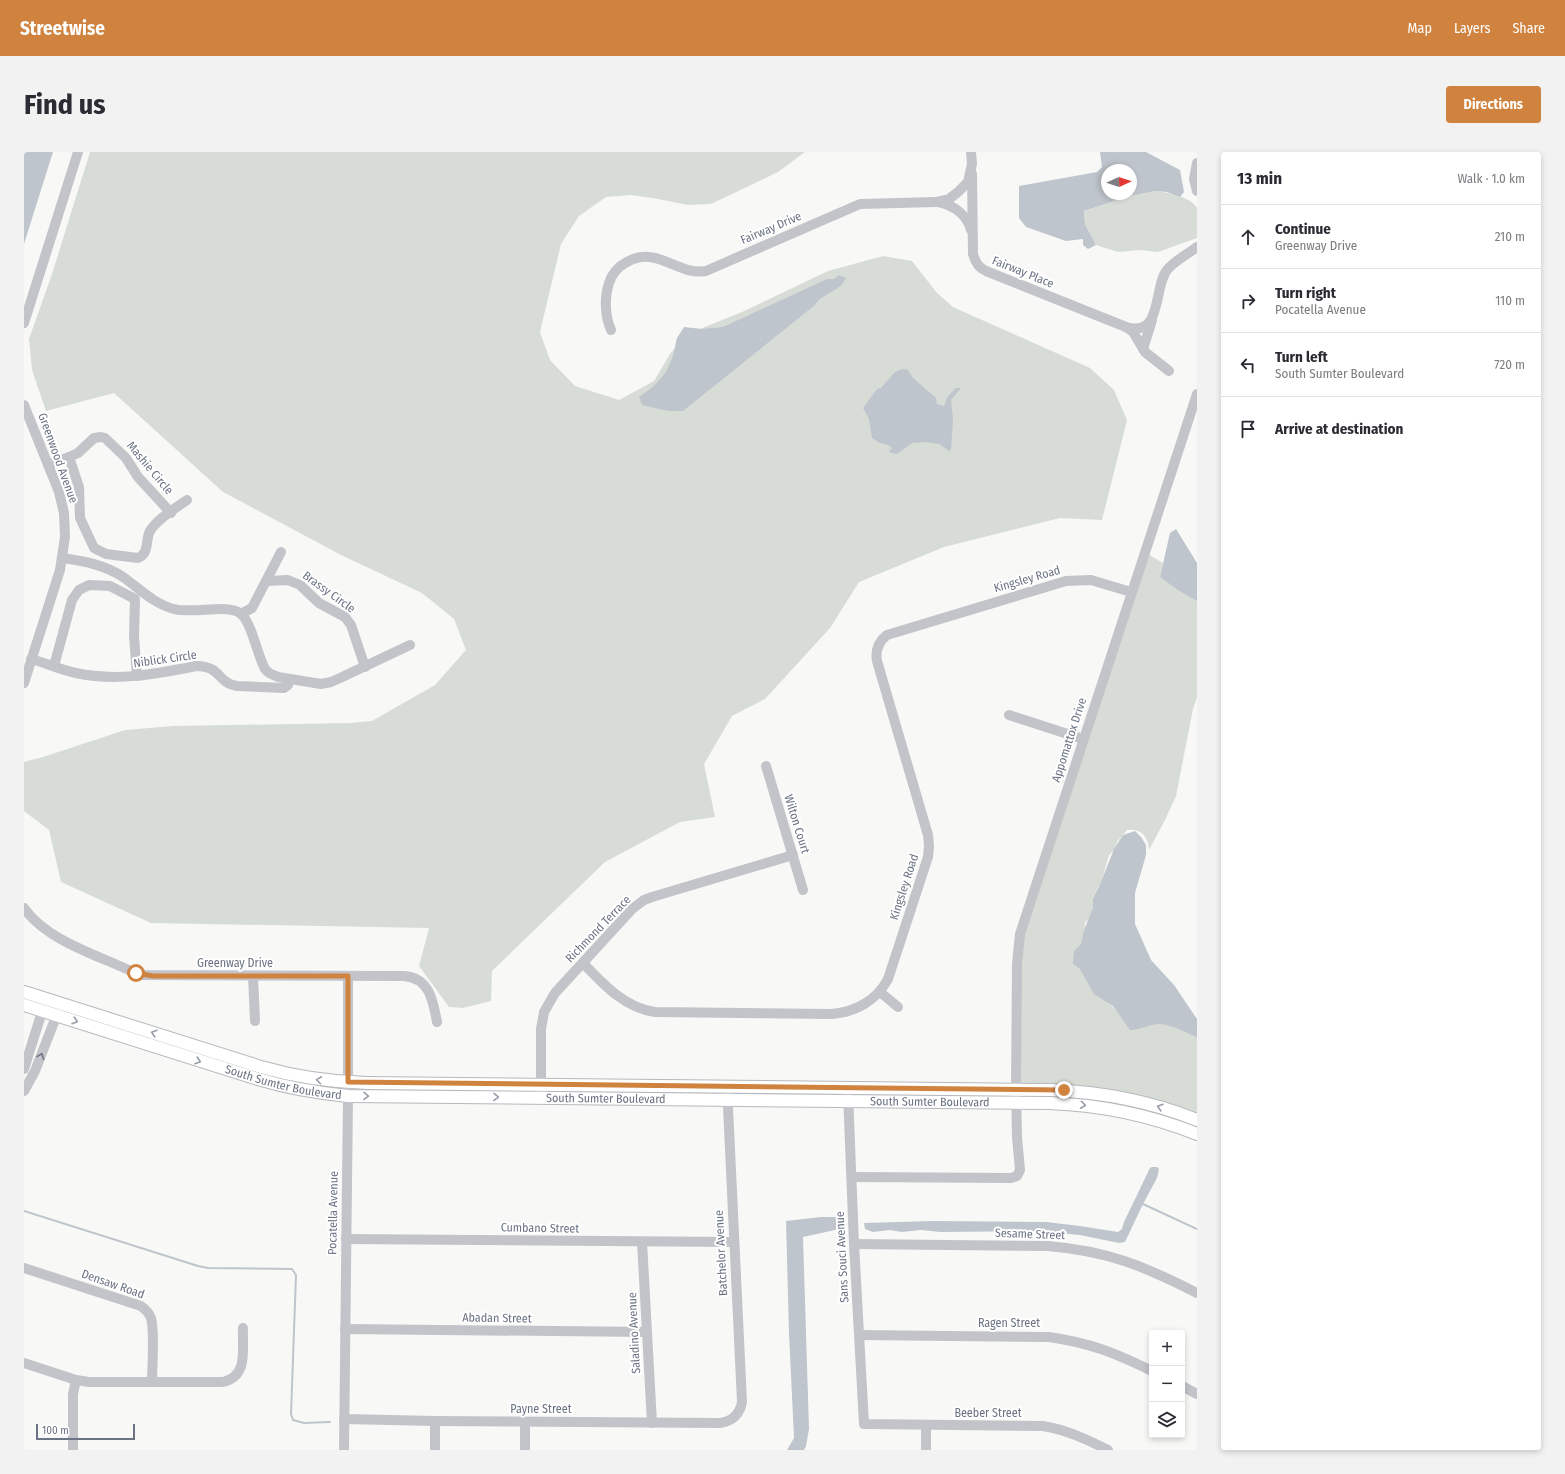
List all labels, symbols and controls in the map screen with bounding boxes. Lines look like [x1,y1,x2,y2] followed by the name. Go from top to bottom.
[20,17,105,40] text: Streetwise
[1408,20,1432,37] text: Map
[1454,20,1490,37] text: Layers
[1512,20,1545,37] text: Share
[1446,86,1541,123] button: Directions
[24,88,106,121] text: Find us
[1101,164,1137,200] north arrow
[1237,168,1282,189] text: 13 min
[1458,171,1525,186] text: Walk · 1.0 km
[739,209,804,247] street label: Fairway Drive
[1275,220,1331,238] text: Continue
[1237,226,1259,248] icon: ahead
[1495,229,1525,244] text: 210 m
[1275,238,1357,253] text: Greenway Drive
[990,253,1056,291] street label: Fairway Place
[1275,284,1336,302] text: Turn right
[1237,290,1259,312] icon: right
[1495,293,1525,308] text: 110 m
[1275,302,1366,317] text: Pocatella Avenue
[1275,348,1328,366] text: Turn left
[1237,354,1259,376] icon: left
[1494,357,1525,372] text: 720 m
[1275,366,1404,381] text: South Sumter Boulevard
[35,411,81,505] street label: Greenwood Avenue
[1237,418,1259,440] icon: arrive
[1275,420,1403,438] text: Arrive at destination
[124,439,176,497] street label: Mashie Circle
[992,563,1062,595] street label: Kingsley Road
[300,568,358,616] street label: Brassy Circle
[133,648,198,670] street label: Niblick Circle
[1049,696,1089,784] street label: Appomattox Drive
[781,793,813,855] street label: Wilton Court
[887,852,921,922] street label: Kingsley Road
[563,893,634,965] street label: Richmond Terrace
[197,956,273,970] street label: Greenway Drive
[127,964,145,982] route start
[71,1016,78,1025] one-way arrow
[151,1030,158,1038] one-way arrow
[37,1053,45,1060] one-way arrow
[195,1056,202,1064] one-way arrow
[223,1062,342,1102] street label: South Sumter Boulevard
[316,1076,322,1085] one-way arrow
[1055,1081,1073,1099] route end
[546,1091,666,1106] street label: South Sumter Boulevard
[363,1092,369,1100] one-way arrow
[493,1093,499,1101] one-way arrow
[870,1094,990,1109] street label: South Sumter Boulevard
[1080,1100,1087,1109] one-way arrow
[1157,1103,1164,1112] one-way arrow
[325,1171,341,1255] street label: Pocatella Avenue
[712,1210,730,1296] street label: Batchelor Avenue
[833,1211,851,1303] street label: Sans Souci Avenue
[501,1220,579,1236] street label: Cumbano Street
[995,1226,1065,1242] street label: Sesame Street
[80,1267,146,1301] street label: Densaw Road
[625,1292,643,1374] street label: Saladino Avenue
[462,1310,532,1326] street label: Abadan Street
[978,1316,1040,1330] street label: Ragen Street
[1149,1330,1185,1438] map controls
[1149,1330,1185,1366] button: +
[1149,1366,1185,1402] button: −
[510,1402,572,1416] street label: Payne Street
[1149,1402,1185,1438] button: layers
[954,1406,1022,1420] street label: Beeber Street
[36,1422,135,1441] scale bar
[42,1424,69,1437] text: 100 m

